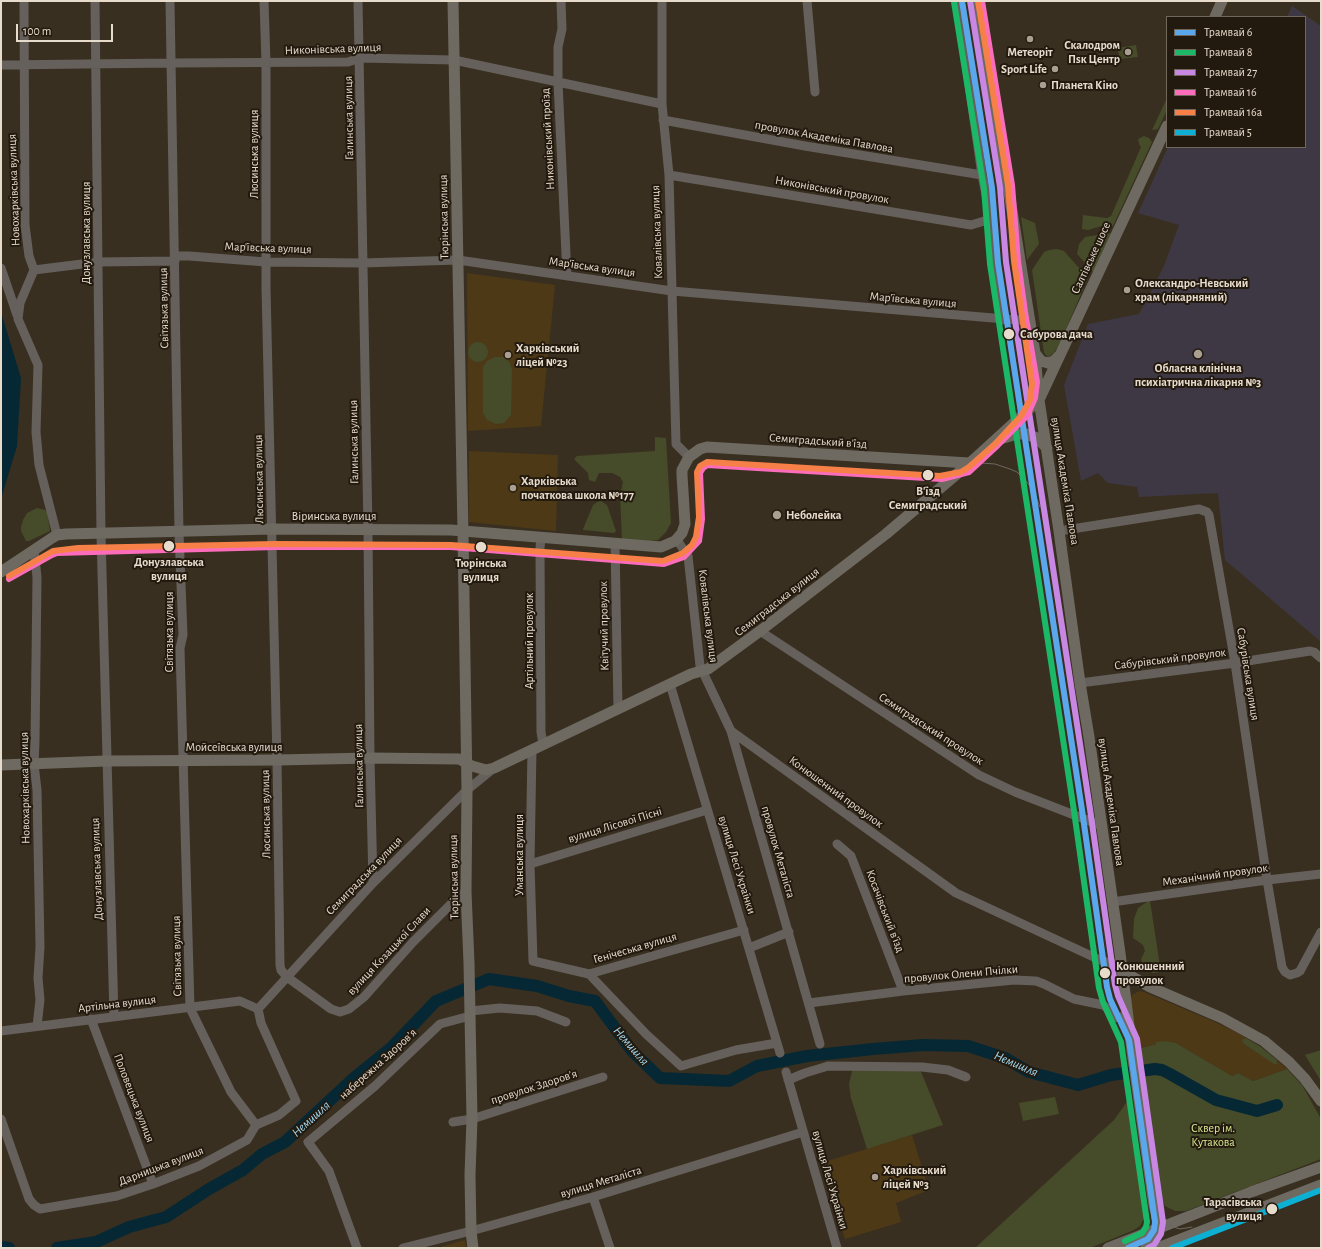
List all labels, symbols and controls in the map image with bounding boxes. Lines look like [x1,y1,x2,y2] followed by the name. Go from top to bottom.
[18,16,115,42] scale bar
[1166,16,1306,148] legend
[23,25,51,37] text: 100 m
[1204,26,1253,38] text: Трамвай 6
[1025,34,1035,44] marker: Метеоріт
[1064,38,1120,66] place label: Скалодром Пsк Центр
[284,40,382,58] street label: Никонівська вулиця
[1007,45,1053,59] place label: Метеоріт
[1204,46,1253,58] text: Трамвай 8
[1123,47,1133,57] marker: Скалодром Пsк Центр
[1001,62,1047,76] place label: Sport Life
[1050,64,1060,74] marker: Sport Life
[1204,66,1257,78] text: Трамвай 27
[341,76,357,160] street label: Галинська вулиця
[1051,78,1118,92] place label: Планета Кіно
[1038,80,1048,90] marker: Планета Кіно
[1204,86,1257,98] text: Трамвай 16
[538,88,558,190] street label: Никонівський проїзд
[1204,106,1262,118] text: Трамвай 16a
[247,109,261,199] street label: Люсинська вулиця
[754,118,894,156] street label: провулок Академіка Павлова
[1204,126,1252,138] text: Трамвай 5
[5,134,23,246] street label: Новохарківська вулиця
[774,173,890,207] street label: Никонівський провулок
[436,175,452,259] street label: Тюрінська вулиця
[79,182,93,284] street label: Донузлавська вулиця
[648,185,666,279] street label: Ковалівська вулиця
[1068,220,1114,296] street label: Салтівське шосе
[224,239,312,257] street label: Мар'ївська вулиця
[548,254,636,280] street label: Мар'ївська вулиця
[156,267,172,349] street label: Світязька вулиця
[1135,276,1248,304] place label: Олександро-Невський храм (лікарняний)
[1122,285,1132,295] marker: Олександро-Невський храм (лікарняний)
[869,289,957,311] street label: Мар'ївська вулиця
[1002,327,1016,341] marker: Сабурова дача
[1020,327,1093,341] place label: Сабурова дача
[516,341,579,369] place label: Харківський ліцей №23
[1192,348,1204,360] marker: Обласна клінічна психіатрична лікарня №3
[503,350,513,360] marker: Харківський ліцей №23
[1135,361,1261,389] place label: Обласна клінічна психіатрична лікарня №3
[346,400,362,484] street label: Галинська вулиця
[1048,416,1082,546] street label: вулиця Академіка Павлова
[769,430,867,452] street label: Семиградський в’їзд
[251,434,267,524] street label: Люсинська вулиця
[921,468,935,482] marker: В'їзд Семиградський
[521,474,634,502] place label: Харківська початкова школа №177
[508,483,518,493] marker: Харківська початкова школа №177
[889,484,967,512] place label: В'їзд Семиградський
[786,508,841,522] place label: Неболейка
[292,509,376,523] street label: Віринська вулиця
[771,509,783,521] marker: Неболейка
[162,539,176,553] marker: Донузлавська вулиця
[474,540,488,554] marker: Тюрінська вулиця
[134,555,204,583] place label: Донузлавська вулиця
[455,556,507,584] place label: Тюрінська вулиця
[732,564,822,640] street label: Семиградська вулиця
[695,569,721,663] street label: Ковалівська вулиця
[596,581,612,671] street label: Квітучий провулок
[162,592,176,672] street label: Світязька вулиця
[522,593,536,689] street label: Артільний провулок
[1234,626,1262,722] street label: Сабурівська вулиця
[1113,645,1227,673] street label: Сабурівський провулок
[876,690,986,768] street label: Семиградський провулок
[351,724,367,808] street label: Галинська вулиця
[17,732,33,844] street label: Новохарківська вулиця
[1095,737,1127,867] street label: вулиця Академіка Павлова
[186,740,282,754] street label: Мойсеївська вулиця
[786,753,886,831] street label: Конюшенний провулок
[258,769,274,859] street label: Люсинська вулиця
[566,804,664,846] street label: вулиця Лісової Пісні
[758,804,798,900] street label: провулок Металіста
[512,814,526,896] street label: Уманська вулиця
[715,814,759,916] street label: вулиця Лесі Українки
[88,817,106,921] street label: Донузлавська вулиця
[323,834,405,918] street label: Семиградська вулиця
[446,835,462,919] street label: Тюрінська вулиця
[1161,860,1269,890] street label: Механічний провулок
[863,868,907,954] street label: Косачівський в’їзд
[344,904,434,998] street label: вулиця Козацької Слави
[169,915,185,997] street label: Світязька вулиця
[592,929,678,967] street label: Генічеська вулиця
[1116,959,1185,987] place label: Конюшенний провулок
[903,962,1019,986] street label: провулок Олени Пчілки
[1098,966,1112,980] marker: Конюшенний провулок
[77,992,157,1016] street label: Артільна вулиця
[610,1023,652,1069] water label: Немишля
[336,1025,420,1103] street label: набережна Здоров’я
[992,1048,1040,1080] water label: Немишля
[110,1052,158,1144] street label: Половецька вулиця
[489,1066,579,1108] street label: провулок Здоров’я
[289,1098,333,1140] water label: Немишля
[1191,1121,1235,1149] park label: Сквер ім. Кутакова
[809,1129,851,1231] street label: вулиця Лесі Українки
[116,1143,206,1189] street label: Дарницька вулиця
[559,1163,643,1201] street label: вулиця Металіста
[883,1163,946,1191] place label: Харківський ліцей №3
[870,1172,880,1182] marker: Харківський ліцей №3
[1204,1195,1262,1223] place label: Тарасівська вулиця
[1265,1202,1279,1216] marker: Тарасівська вулиця

